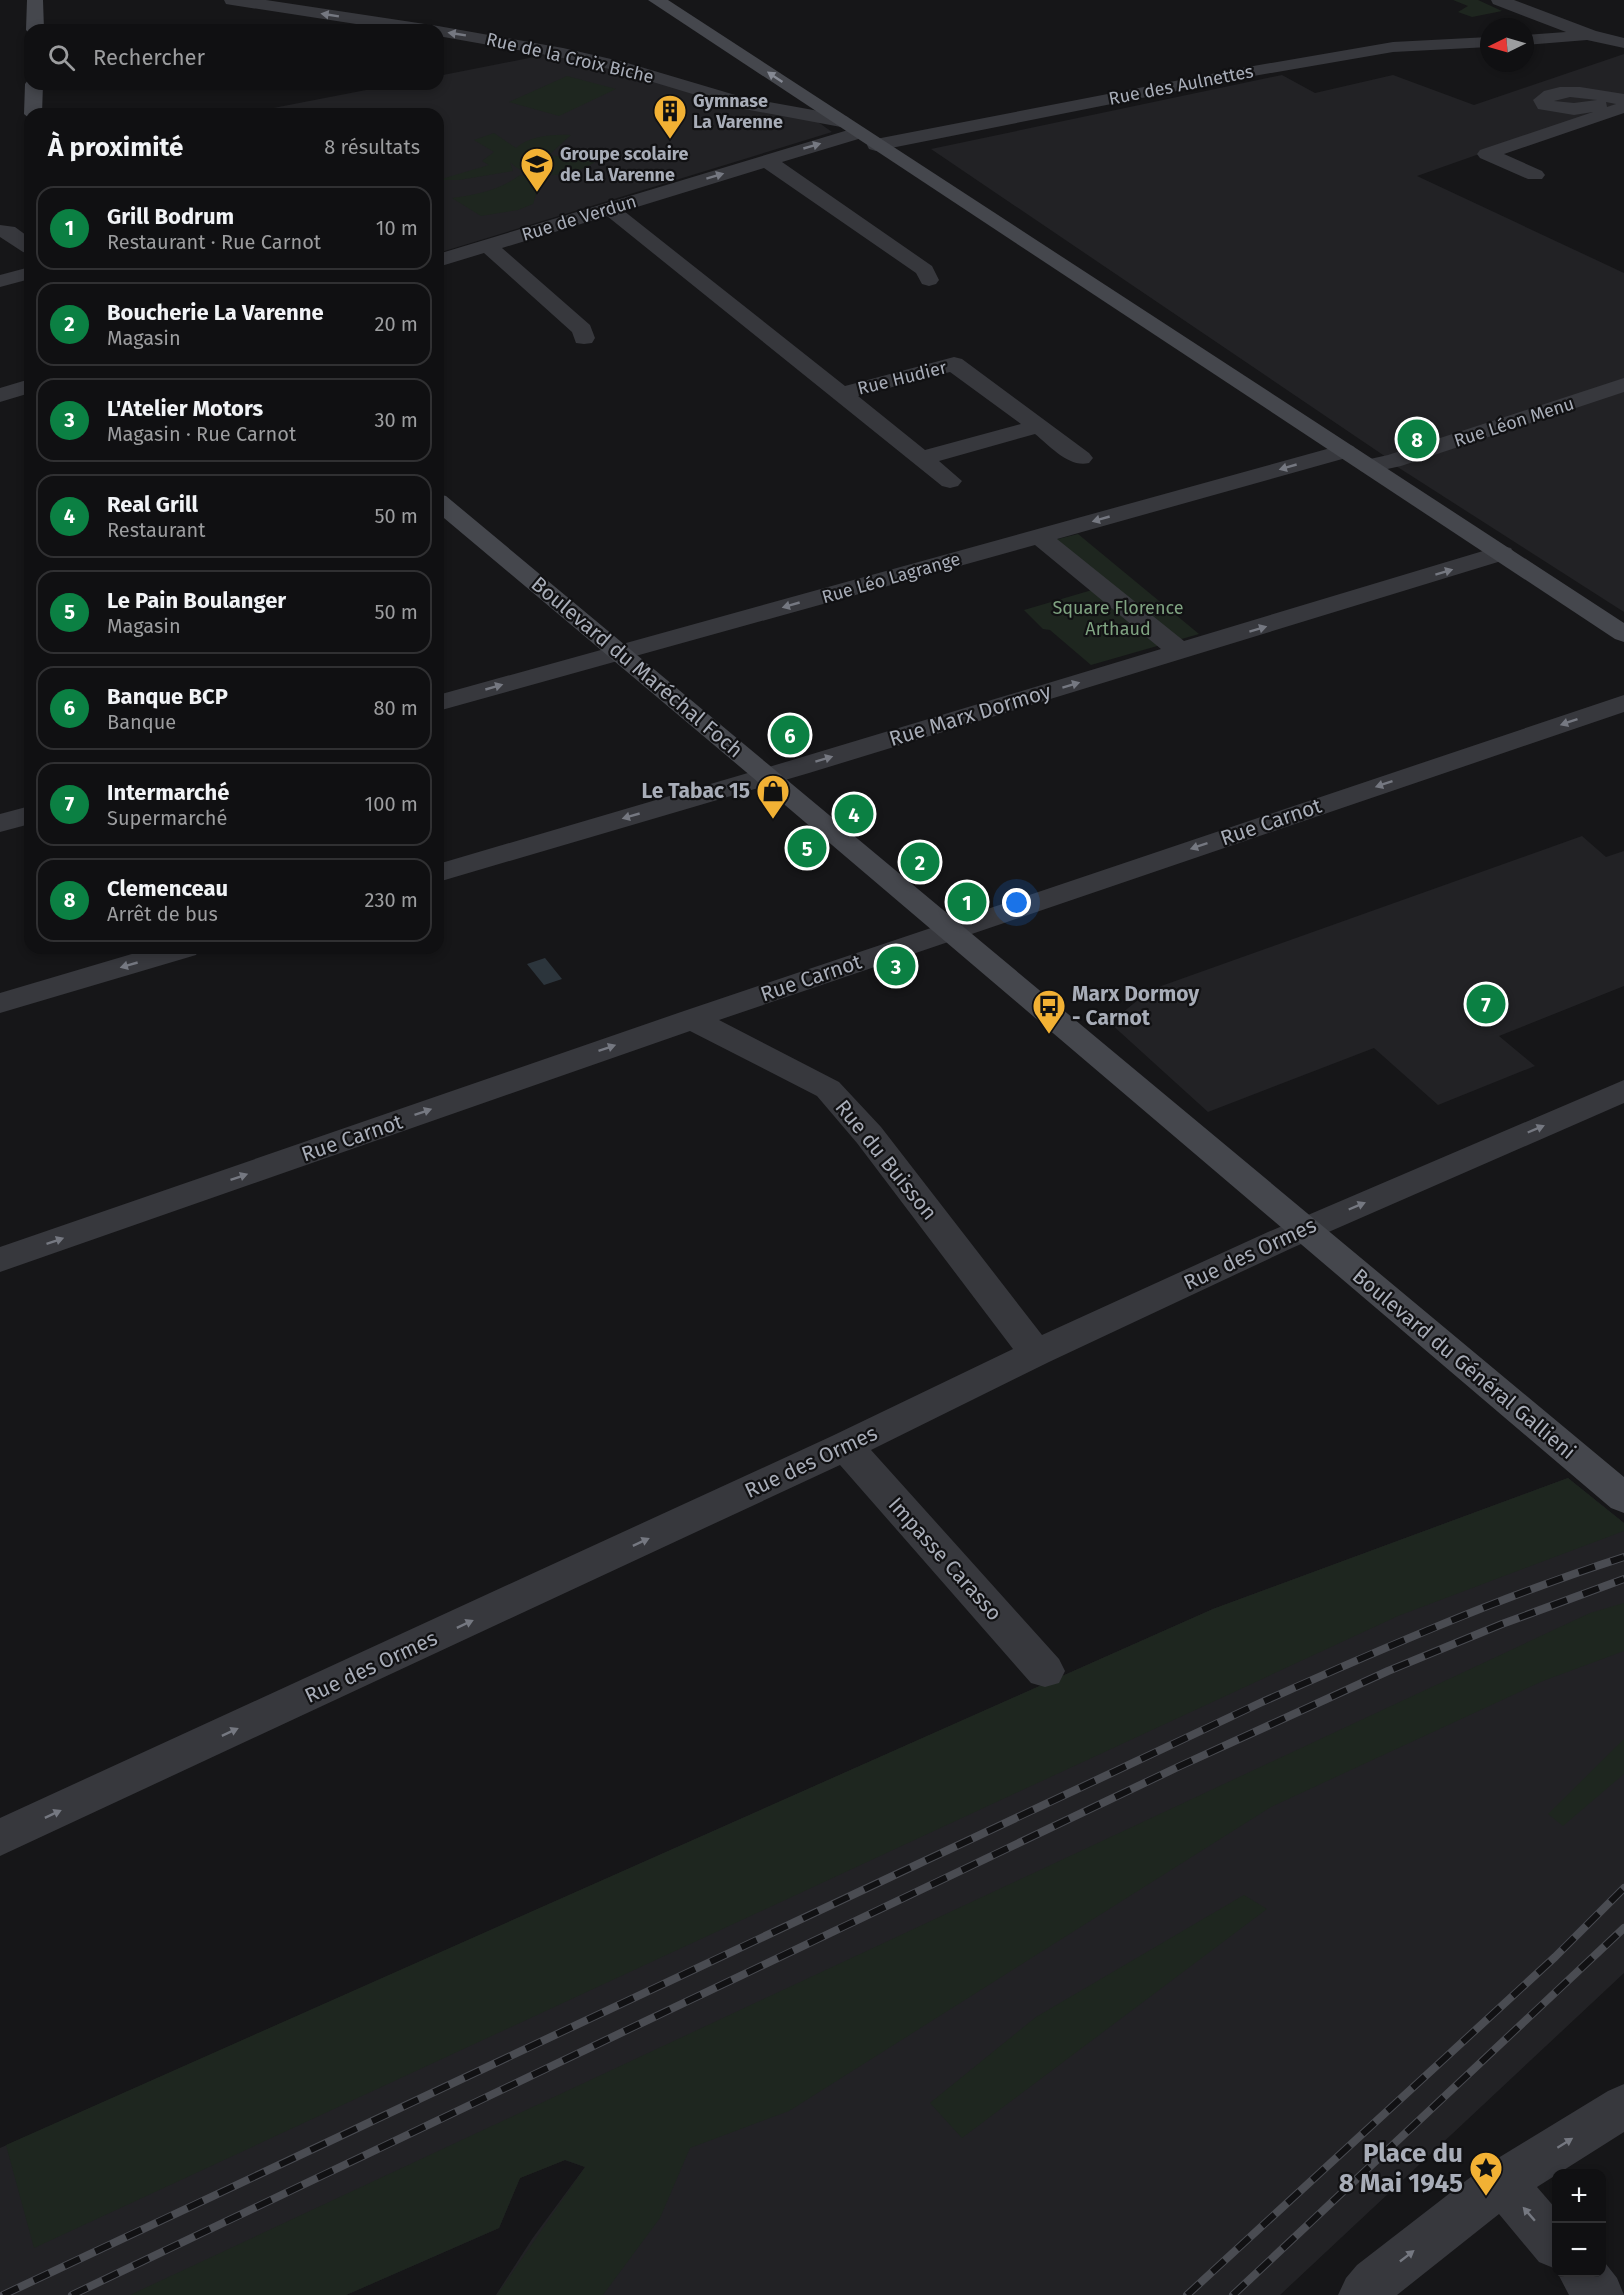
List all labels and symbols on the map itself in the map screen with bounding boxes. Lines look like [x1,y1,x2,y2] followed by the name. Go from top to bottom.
[321,10,340,19] one-way arrow
[1480,18,1534,72] north arrow
[484,28,656,88] street label: Rue de la Croix Biche
[447,30,466,39] one-way arrow
[1107,60,1255,110] street label: Rue des Aulnettes
[767,72,783,83] one-way arrow
[693,90,783,133] place label: Gymnase La Varenne
[652,93,688,140] building icon: Gymnase La Varenne
[803,141,821,150] one-way arrow
[560,143,688,186] place label: Groupe scolaire de La Varenne
[519,146,555,193] school or university icon: Groupe scolaire de La Varenne
[706,171,724,180] one-way arrow
[519,190,639,246] street label: Rue de Verdun
[855,356,949,400] street label: Rue Hudier
[1451,392,1577,452] street label: Rue Léon Menu
[1398,416,1436,462] pin: 8
[1279,463,1297,472] one-way arrow
[1091,515,1109,524] one-way arrow
[819,548,963,608] street label: Rue Léo Lagrange
[1435,567,1453,576] one-way arrow
[526,571,748,763] street label: Boulevard du Maréchal Foch
[1052,597,1184,640] park label: Square Florence Arthaud
[782,601,800,611] one-way arrow
[1249,623,1267,633] one-way arrow
[886,678,1055,752] street label: Rue Marx Dormoy
[1062,680,1080,689] one-way arrow
[485,682,503,691] one-way arrow
[770,712,810,758] pin: 6
[1560,717,1578,727] one-way arrow
[815,754,833,763] one-way arrow
[755,773,791,820] shop icon: Le Tabac 15
[642,778,750,804] place label: Le Tabac 15
[1375,780,1393,789] one-way arrow
[834,792,874,836] pin: 4
[1217,792,1325,851] street label: Rue Carnot
[622,812,640,821] one-way arrow
[788,826,826,870] pin: 5
[900,840,940,884] pin: 2
[1190,842,1208,851] one-way arrow
[948,880,986,924] pin: 1
[1002,888,1031,917] your location
[876,944,916,988] pin: 3
[757,948,865,1007] street label: Rue Carnot
[120,961,138,970] one-way arrow
[1072,981,1199,1031] place label: Marx Dormoy - Carnot
[1466,982,1506,1026] pin: 7
[1031,988,1067,1035] bus stop icon: Marx Dormoy - Carnot
[599,1043,617,1053] one-way arrow
[830,1095,942,1225] street label: Rue du Buisson
[414,1107,432,1117] one-way arrow
[298,1108,406,1167] street label: Rue Carnot
[1527,1124,1545,1134] one-way arrow
[230,1171,248,1181] one-way arrow
[1348,1201,1366,1211] one-way arrow
[1180,1212,1321,1296] street label: Rue des Ormes
[46,1236,64,1246] one-way arrow
[1347,1263,1581,1465] street label: Boulevard du Général Gallieni
[741,1420,882,1504] street label: Rue des Ormes
[883,1492,1007,1626] street label: Impasse Carasso
[633,1537,650,1546] one-way arrow
[456,1619,474,1629] one-way arrow
[301,1625,442,1709] street label: Rue des Ormes
[222,1728,239,1737] one-way arrow
[45,1809,62,1818] one-way arrow
[1339,2138,1463,2199] place label: Place du 8 Mai 1945
[1557,2138,1573,2149] one-way arrow
[1468,2150,1504,2197] place icon: Place du 8 Mai 1945
[1523,2206,1536,2222] one-way arrow
[1399,2251,1414,2263] one-way arrow

